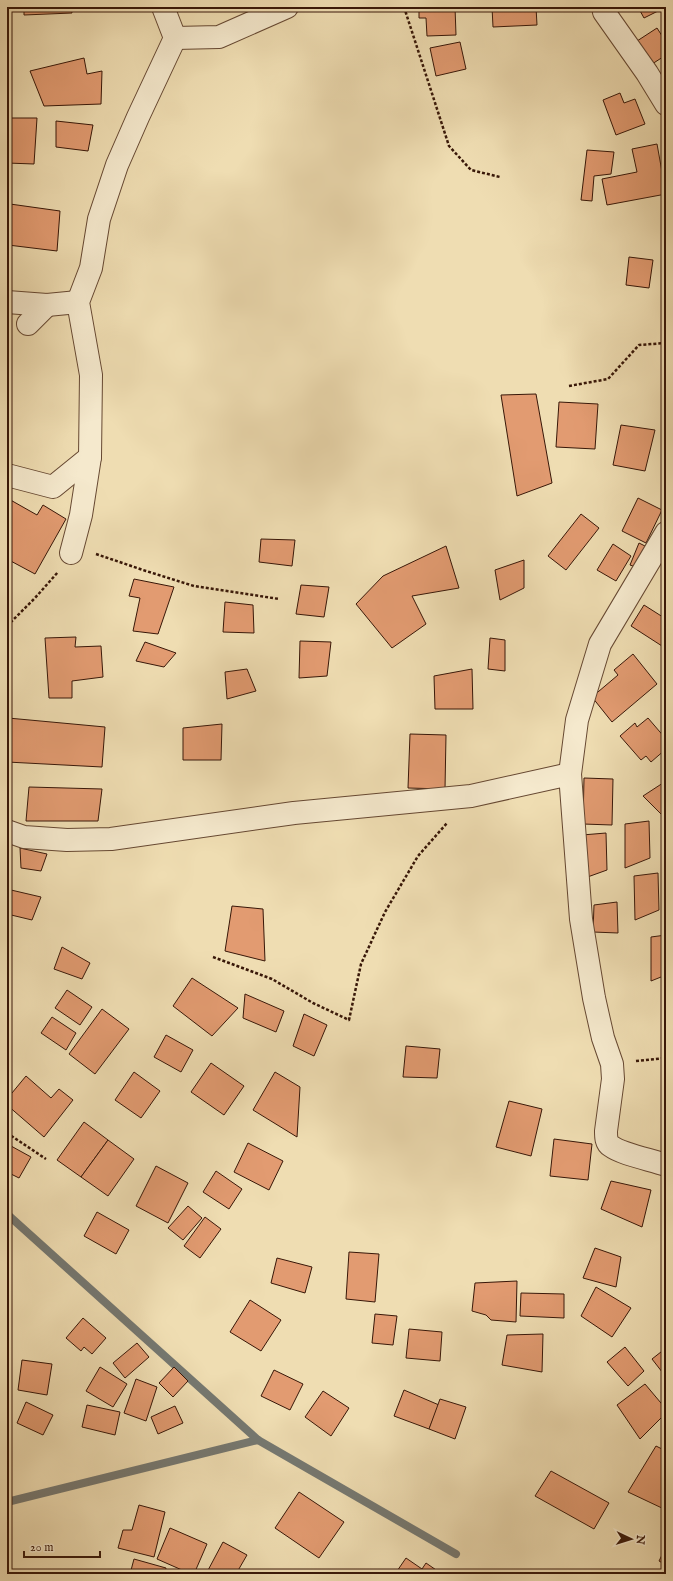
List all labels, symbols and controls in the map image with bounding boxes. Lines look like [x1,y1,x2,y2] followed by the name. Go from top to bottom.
[611,1519,651,1559] north arrow
[24,1533,100,1559] scale bar
[633,1533,647,1545] text: N
[30,1540,53,1555] text: 20 m

